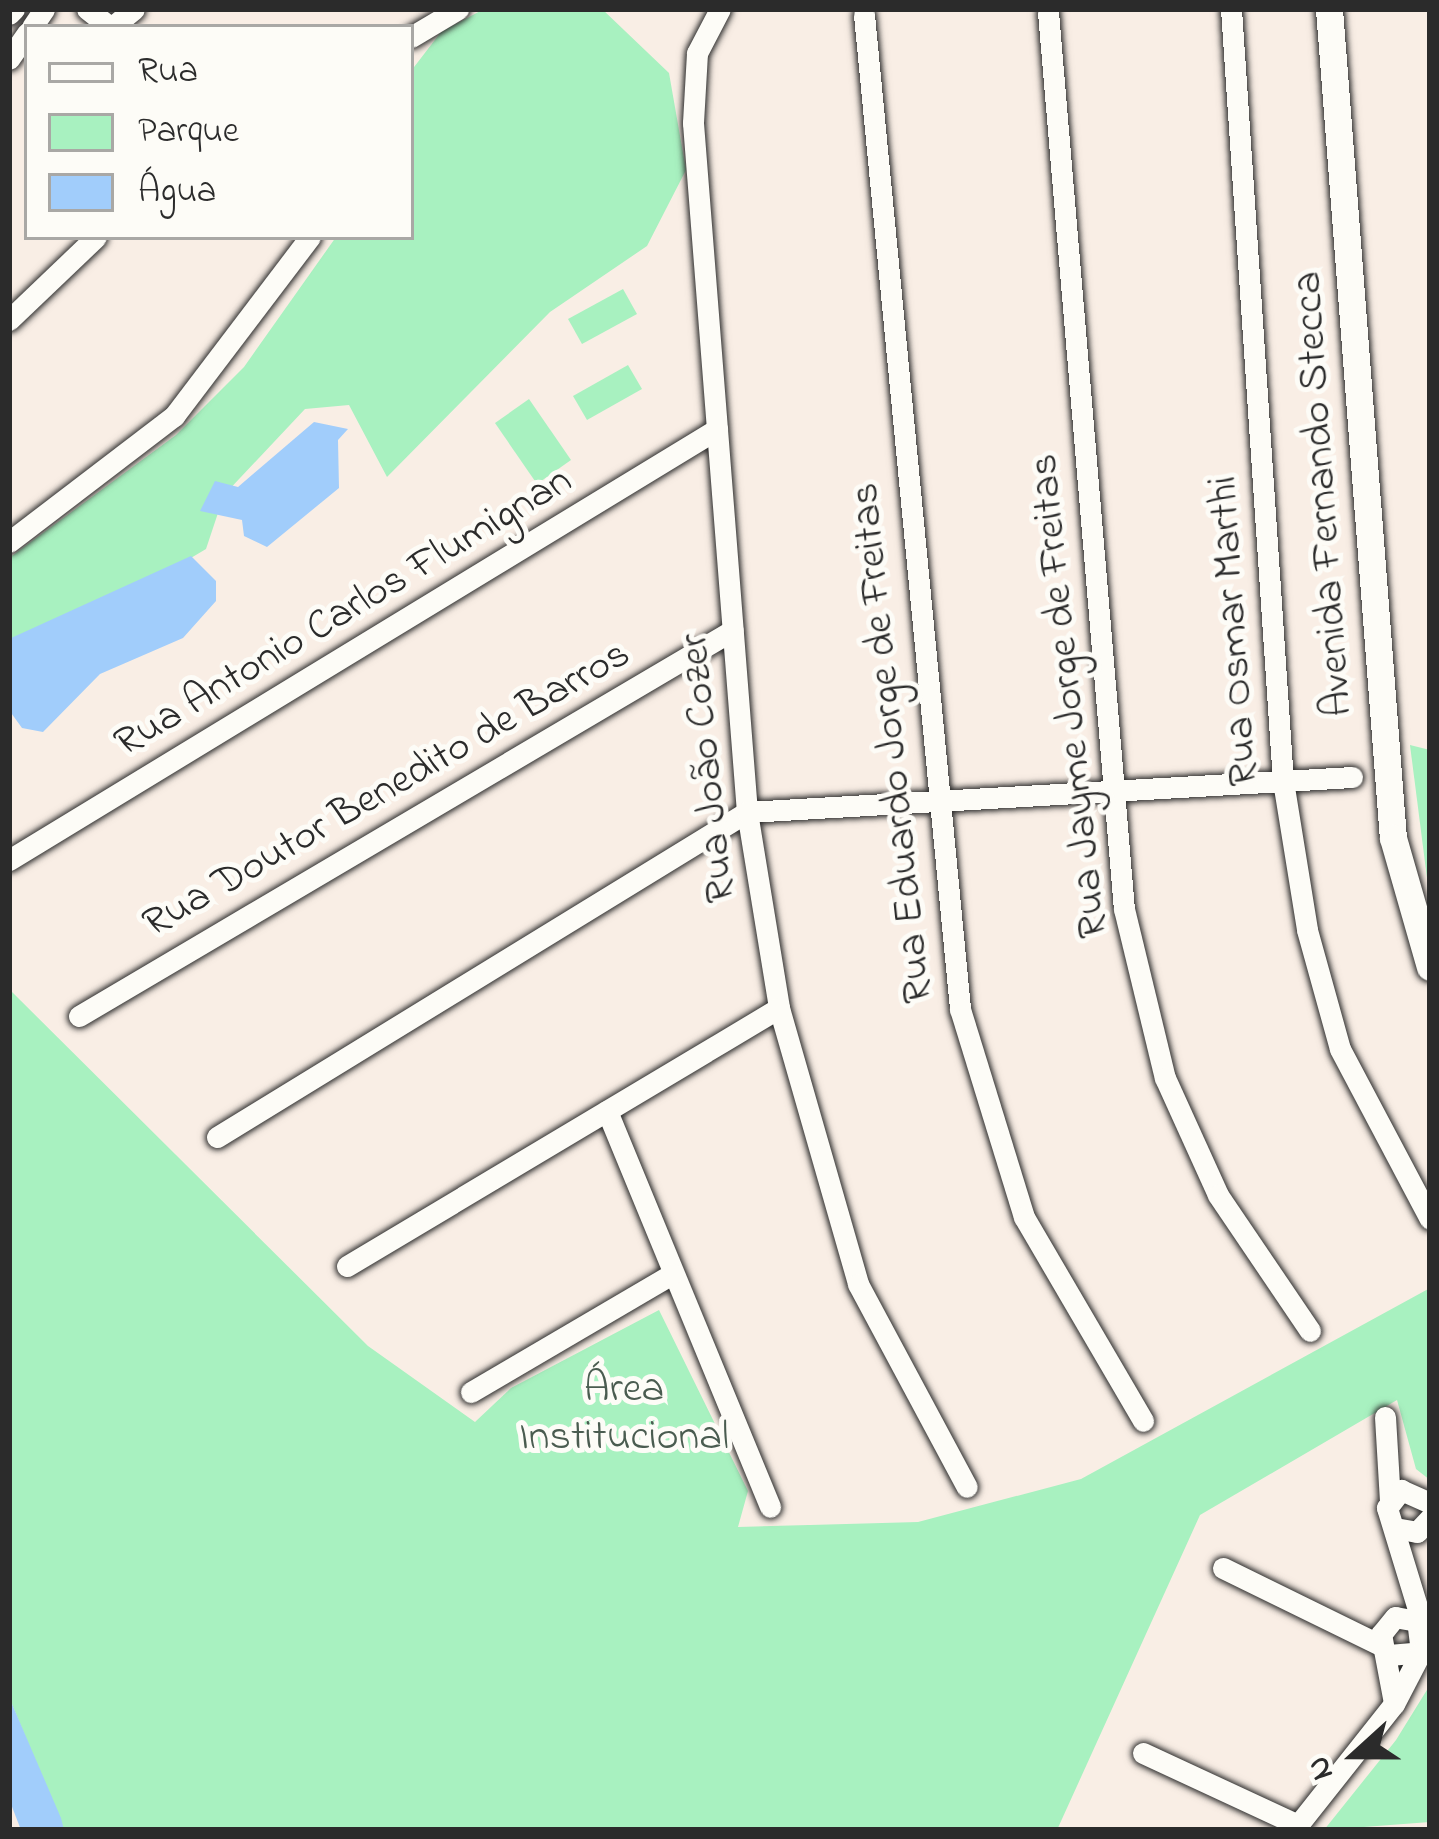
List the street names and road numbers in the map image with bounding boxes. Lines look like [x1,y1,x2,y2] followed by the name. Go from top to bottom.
[1283,270,1365,718] street label: Avenida Fernando Stecca
[1020,451,1120,941] street label: Rua Jayme Jorge de Freitas
[106,456,582,770] street label: Rua Antonio Carlos Flumignan
[1199,474,1271,788] street label: Rua Osmar Marthi
[841,480,945,1006] street label: Rua Eduardo Jorge de Freitas
[135,630,639,950] street label: Rua Doutor Benedito de Barros
[670,631,748,905] street label: Rua João Cozer

